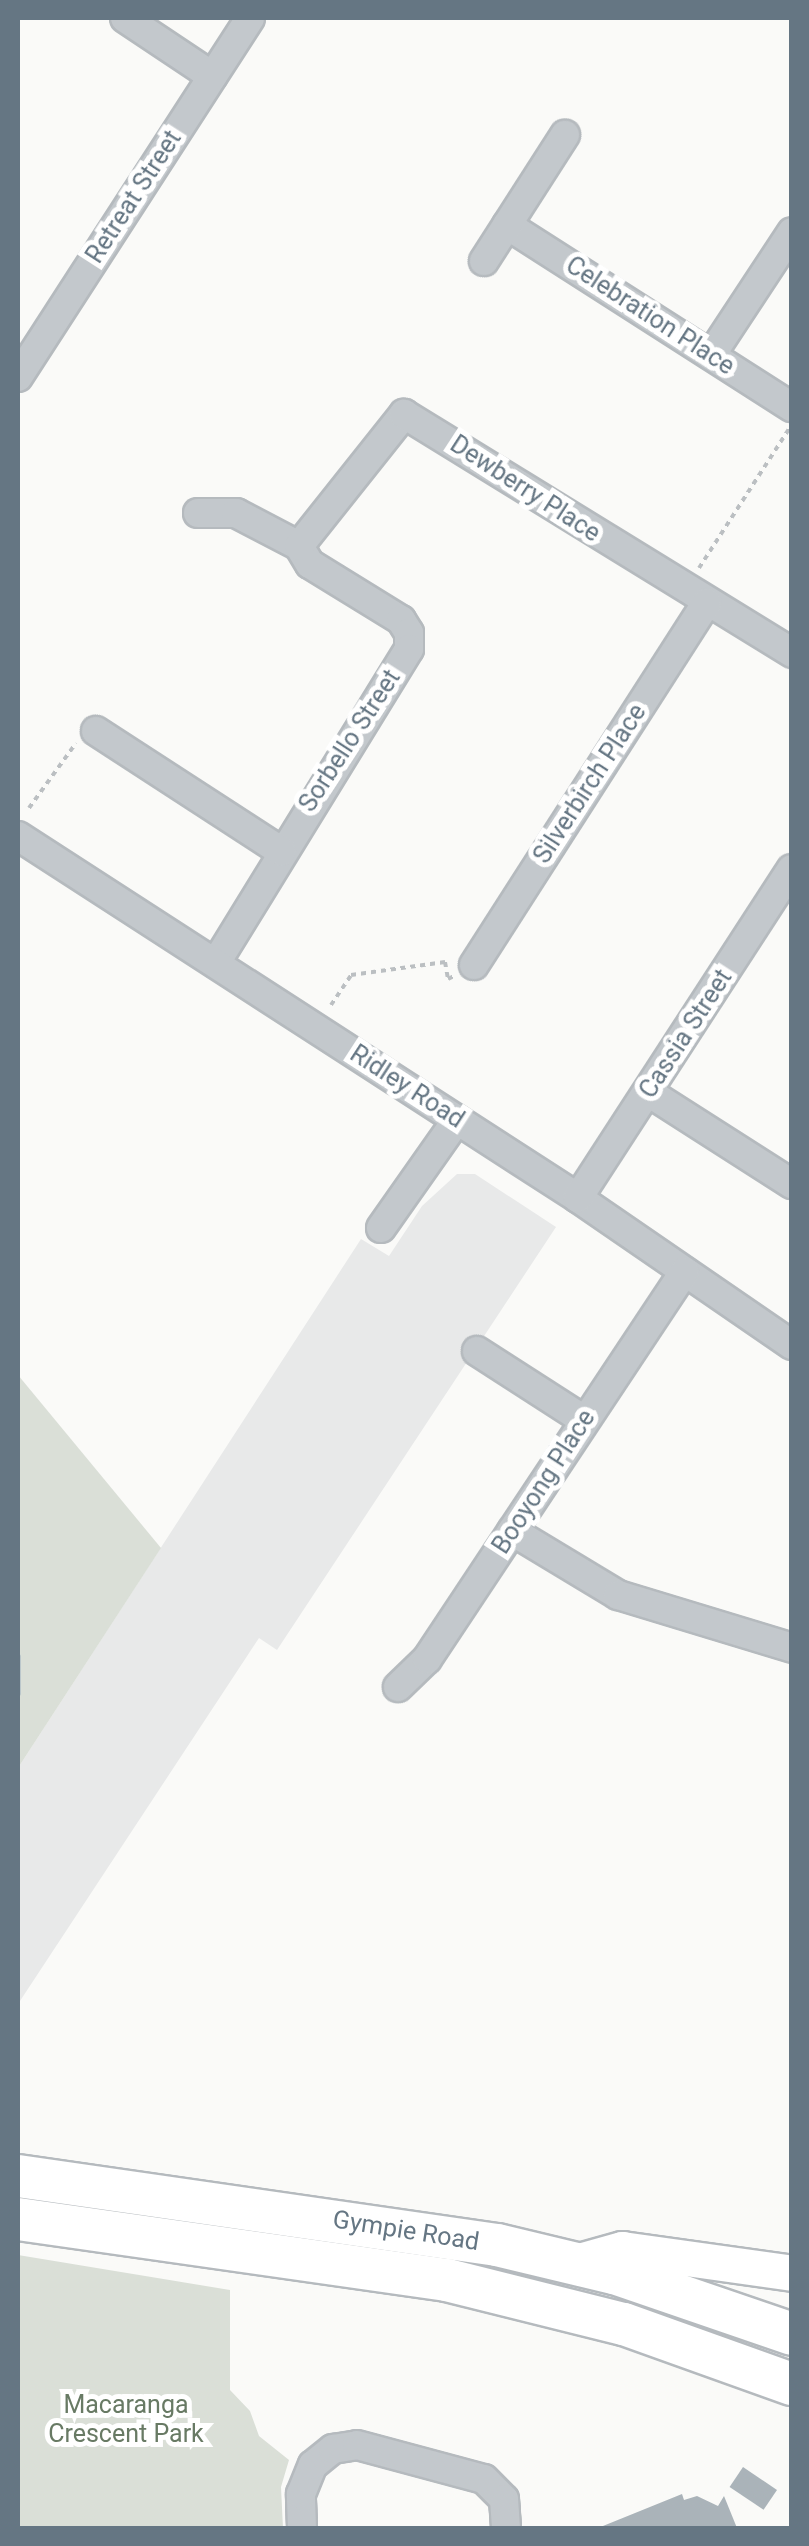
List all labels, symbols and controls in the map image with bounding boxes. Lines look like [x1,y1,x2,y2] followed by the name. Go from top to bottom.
[80,125,188,269] street label: Retreat Street
[560,250,740,382] street label: Celebration Place
[444,429,606,549] street label: Dewberry Place
[293,664,407,818] street label: Sorbello Street
[527,699,653,869] street label: Silverbirch Place
[633,964,739,1104] street label: Cassia Street
[344,1039,470,1135] street label: Ridley Road
[486,1404,602,1560] street label: Booyong Place
[331,2205,481,2257] street label: Gympie Road
[48,2391,204,2450] park label: Macaranga Crescent Park

